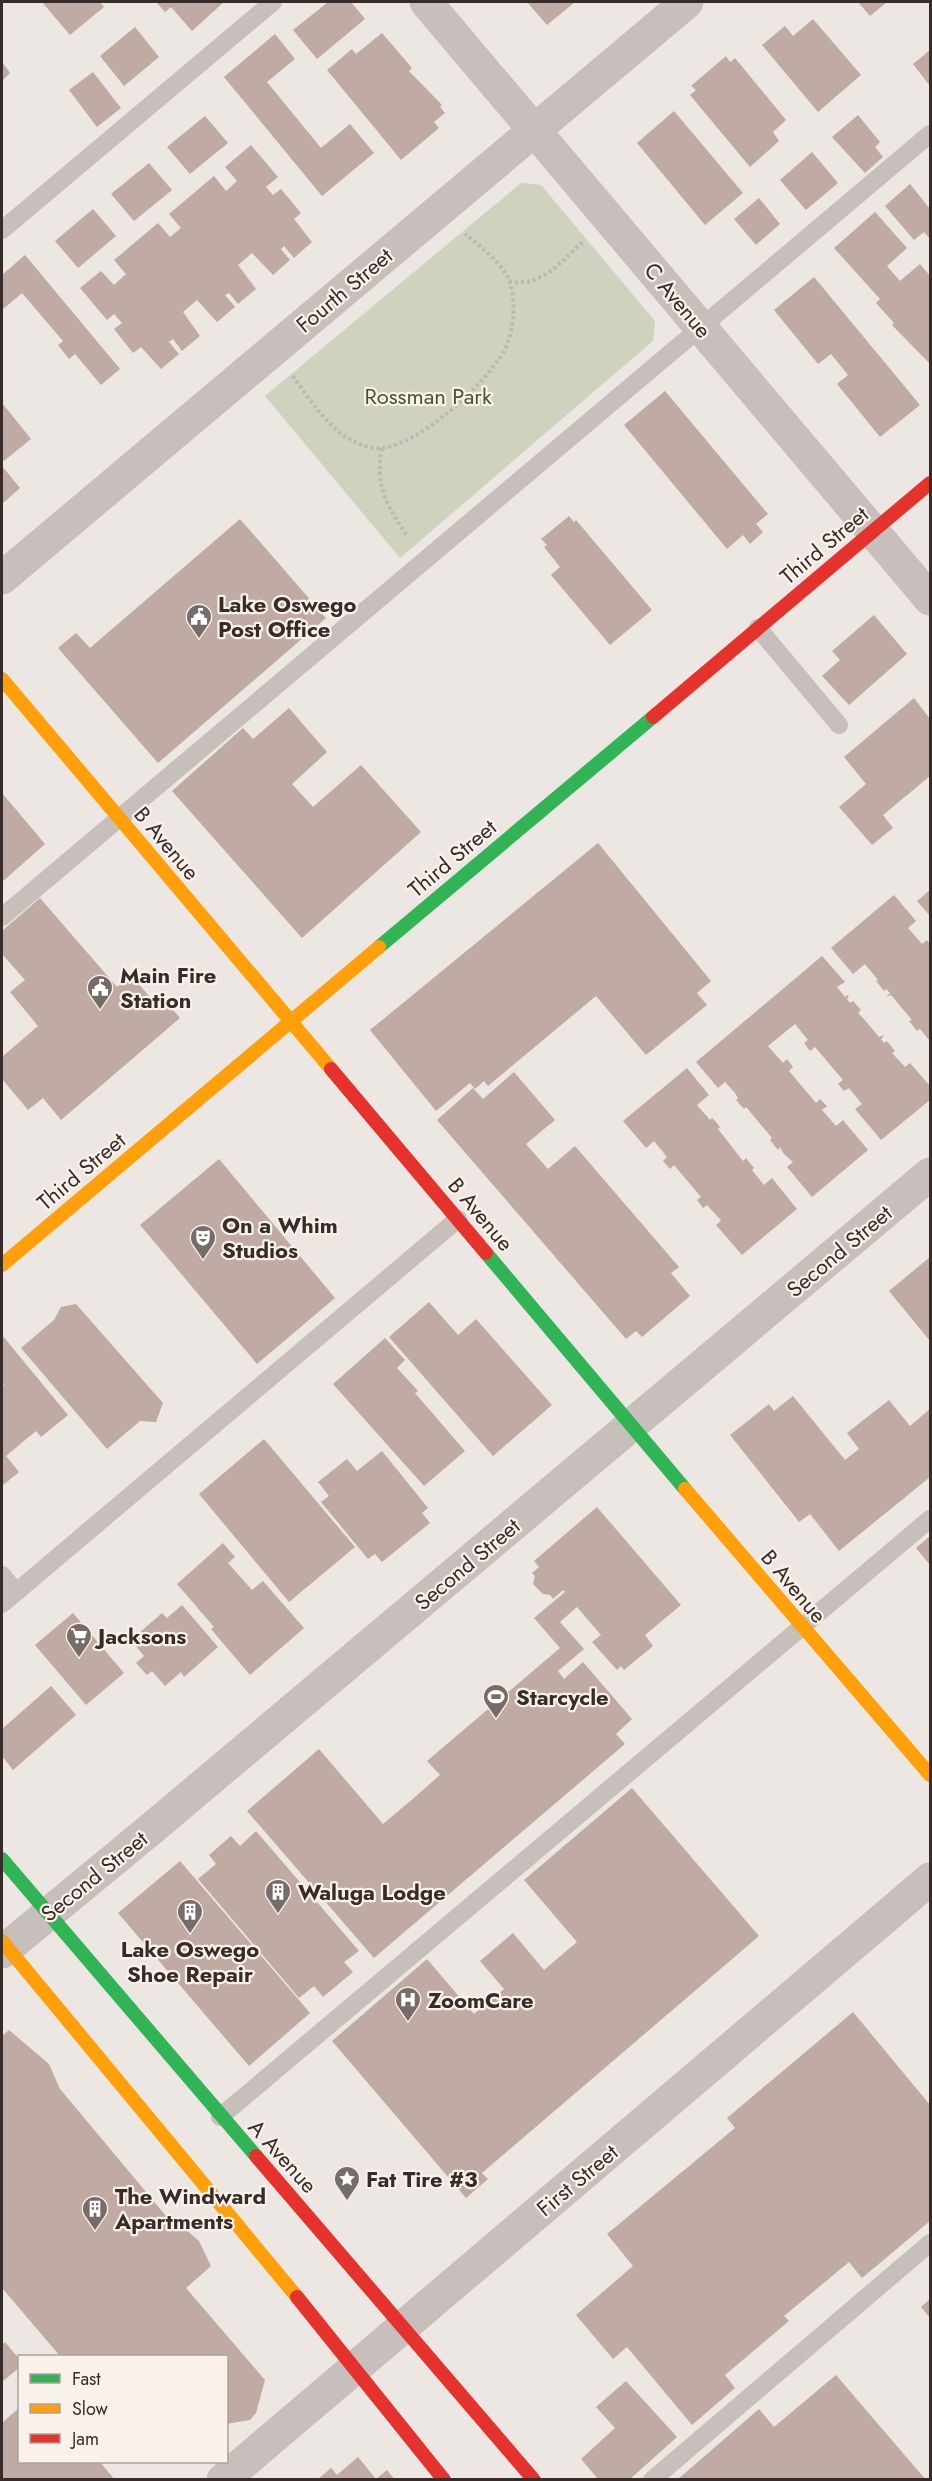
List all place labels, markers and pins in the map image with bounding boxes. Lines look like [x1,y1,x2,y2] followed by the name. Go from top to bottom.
[218,588,356,645] place label: Lake Oswego Post Office
[184,602,214,640] public building icon: Lake Oswego Post Office
[120,959,216,1016] place label: Main Fire Station
[85,973,115,1011] public building icon: Main Fire Station
[222,1209,338,1266] place label: On a Whim Studios
[188,1223,218,1261] theatre icon: On a Whim Studios
[94,1620,186,1652] place label: Jacksons
[64,1621,94,1659] supermarket icon: Jacksons
[516,1681,609,1713] place label: Starcycle
[481,1682,511,1720] sports icon: Starcycle
[298,1876,446,1908] place label: Waluga Lodge
[263,1877,293,1915] building icon: Waluga Lodge
[175,1897,205,1935] building icon: Lake Oswego Shoe Repair
[121,1933,259,1990] place label: Lake Oswego Shoe Repair
[428,1984,534,2016] place label: ZoomCare
[393,1985,423,2023] hospital icon: ZoomCare
[366,2163,478,2195] place label: Fat Tire #3
[332,2164,362,2202] place icon: Fat Tire #3
[114,2180,266,2237] place label: The Windward Apartments
[80,2194,110,2232] building icon: The Windward Apartments

